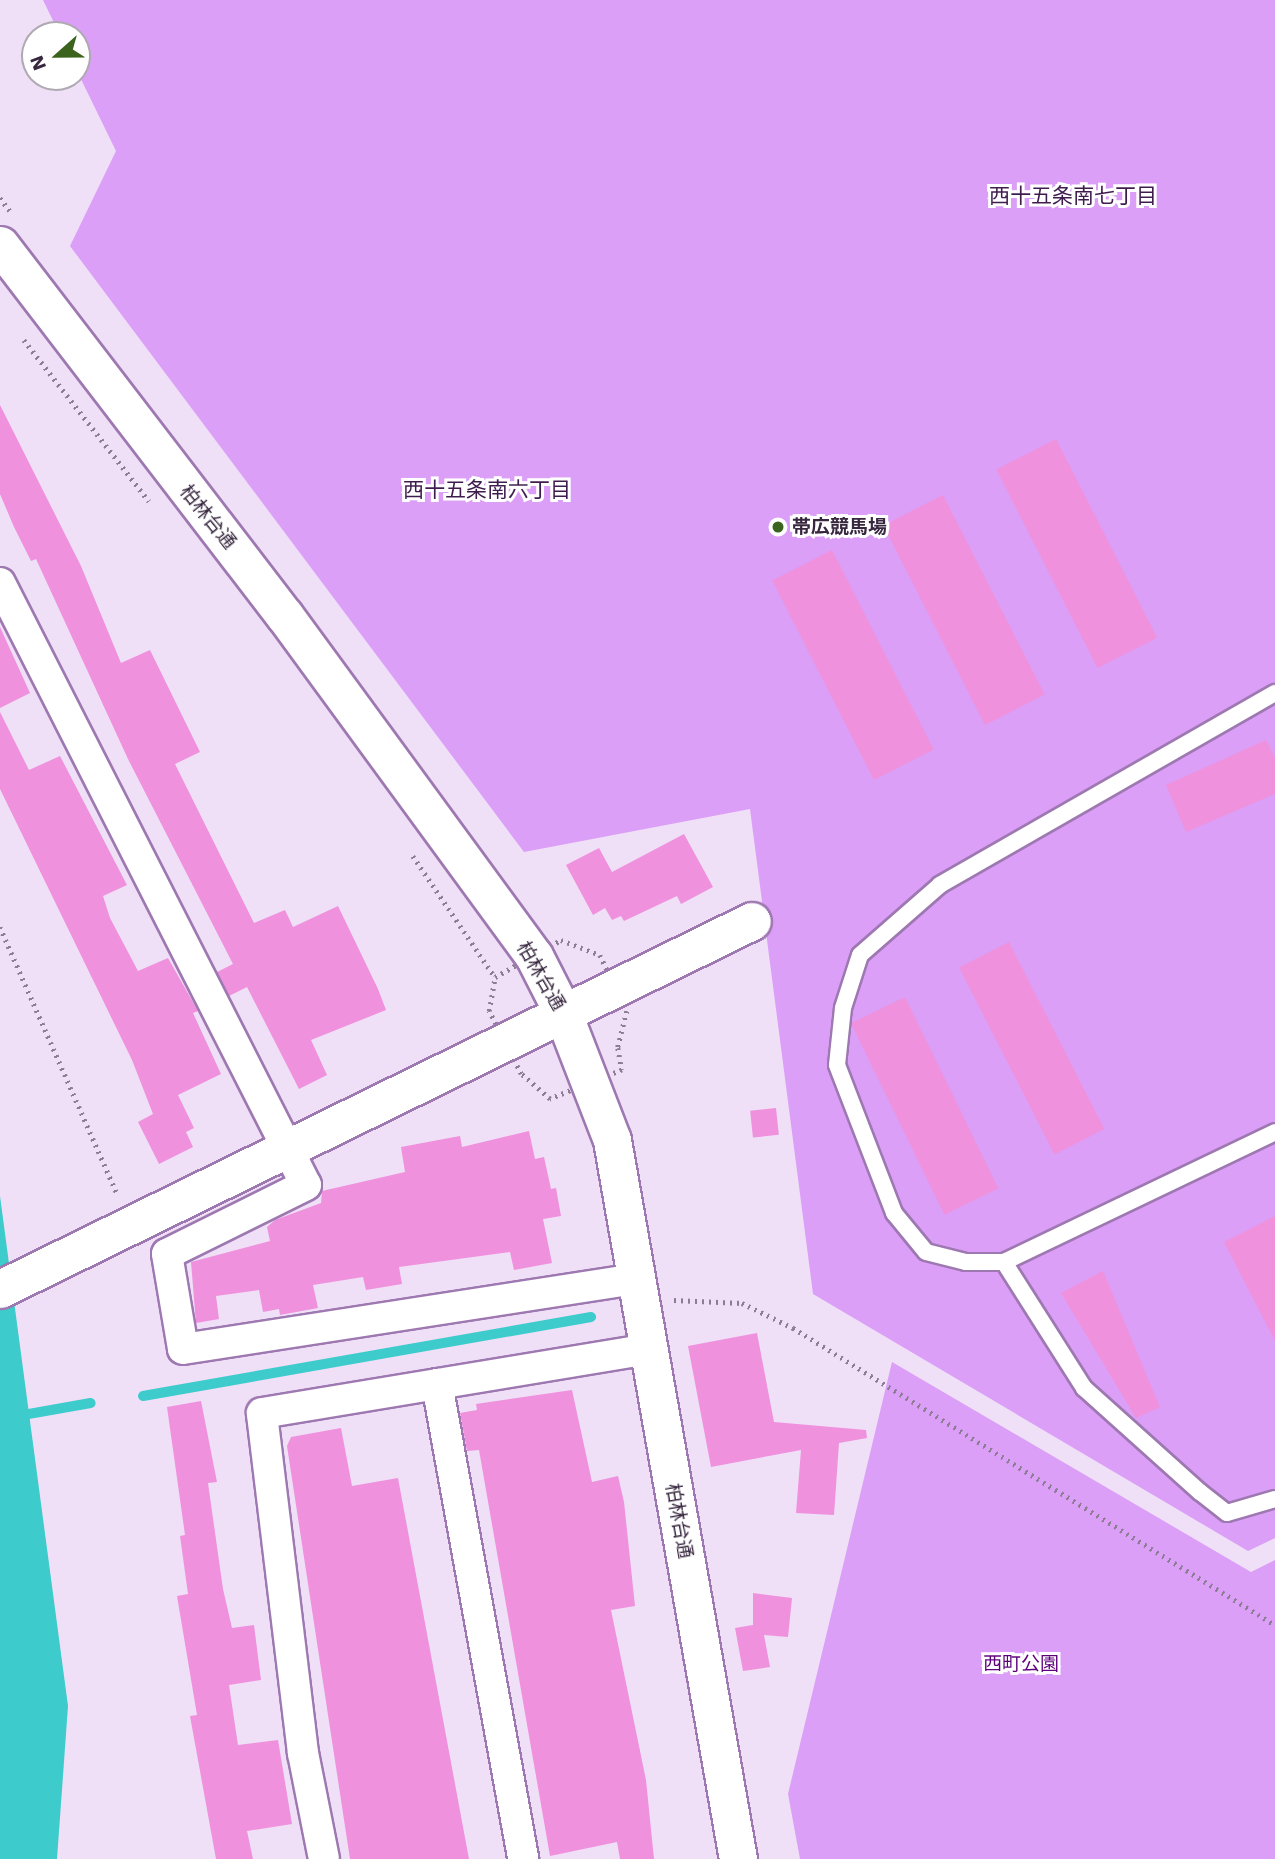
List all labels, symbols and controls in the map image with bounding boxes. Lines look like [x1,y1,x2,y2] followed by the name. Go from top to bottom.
[21,21,91,91] north arrow
[25,52,51,74] text: N
[989,183,1157,209] district label: 西十五条南七丁目
[403,477,571,503] district label: 西十五条南六丁目
[175,480,241,554] street label: 柏林台通
[792,516,887,538] place label: 帯広競馬場
[770,519,786,535] marker: 帯広競馬場
[512,937,570,1015] street label: 柏林台通
[661,1482,697,1560] street label: 柏林台通
[983,1653,1059,1675] park label: 西町公園

